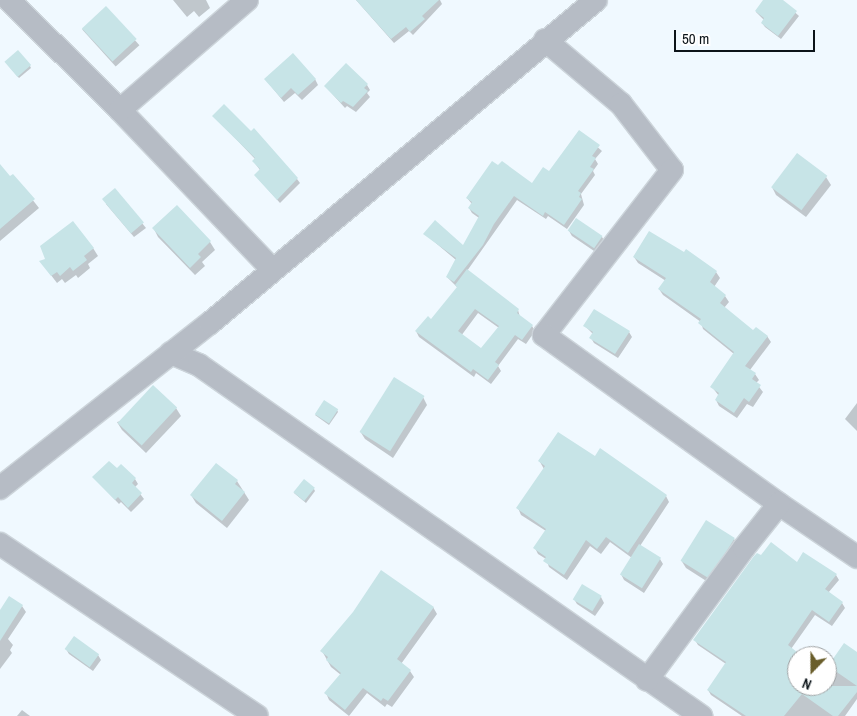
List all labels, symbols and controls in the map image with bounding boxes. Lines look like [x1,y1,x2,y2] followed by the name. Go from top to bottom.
[677,20,818,52] scale bar
[682,28,709,49] text: 50 m
[787,646,837,696] north arrow
[800,674,814,694] text: N

